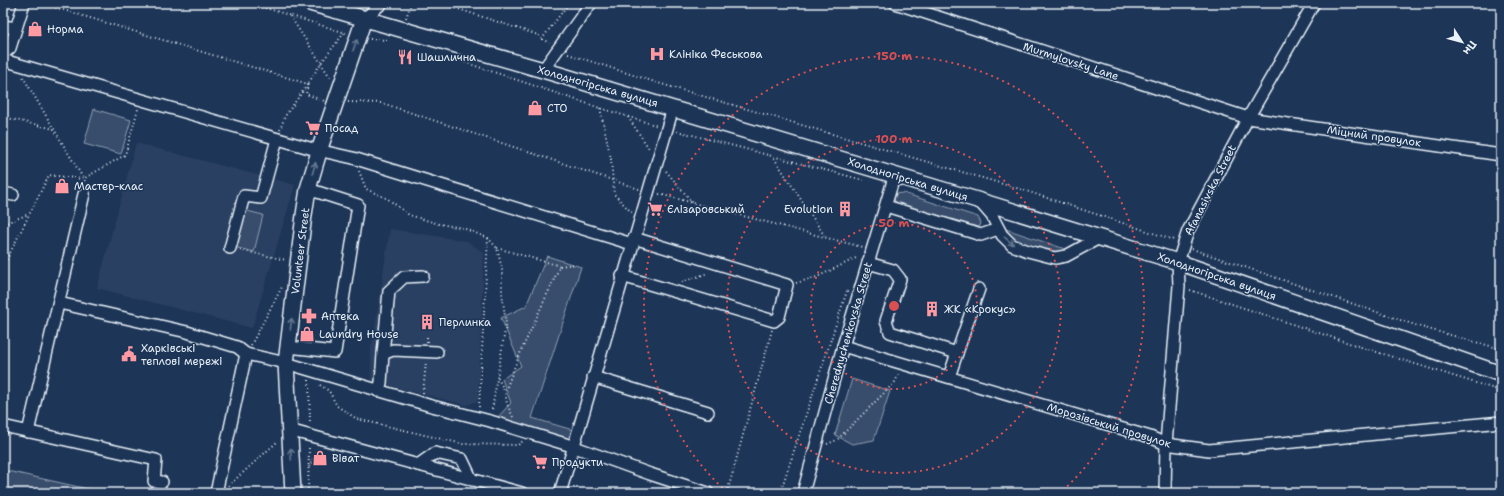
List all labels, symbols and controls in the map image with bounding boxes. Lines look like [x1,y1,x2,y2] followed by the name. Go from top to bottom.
[26,20,44,38] shop icon: Норма
[47,22,83,37] place label: Норма
[1442,22,1482,62] north arrow
[1459,37,1480,58] text: Пн
[352,39,360,51] one-way arrow
[1021,39,1121,84] street label: Murmylovsky Lane
[648,45,666,63] hospital icon: Клініка Феськова
[669,47,763,62] place label: Клініка Феськова
[396,48,414,66] restaurant icon: Шашлична
[876,48,912,64] text: 150 m
[417,50,476,65] place label: Шашлична
[536,62,660,111] street label: Холодногірська вулиця
[526,99,544,117] shop icon: СТО
[547,101,567,116] place label: СТО
[304,119,322,137] supermarket icon: Посад
[325,121,358,136] place label: Посад
[1326,122,1422,151] street label: Міцний провулок
[876,131,913,147] text: 100 m
[1181,142,1240,238] street label: Afanasivska Street
[846,154,970,205] street label: Холодногірська вулиця
[311,162,318,175] one-way arrow
[53,177,71,195] shop icon: Мастер-клас
[74,179,144,194] place label: Мастер-клас
[646,200,664,218] supermarket icon: Єлізаровський
[836,200,854,218] building icon: Evolution
[667,202,745,217] place label: Єлізаровський
[784,202,833,217] place label: Evolution
[288,207,313,295] street label: Volunteer Street
[879,215,910,231] text: 50 m
[1004,237,1014,246] one-way arrow
[1155,249,1278,304] street label: Холодногірська вулиця
[821,260,876,406] street label: Cherednychenkovska Street
[887,299,901,313] centre of rings
[923,300,941,318] building icon: ЖК «Крокус»
[944,302,1016,317] place label: ЖК «Крокус»
[300,307,318,325] pharmacy icon: Аптека
[321,309,359,324] place label: Аптека
[418,313,436,331] building icon: Перлинка
[439,315,491,330] place label: Перлинка
[287,318,294,331] one-way arrow
[298,325,316,343] shop icon: Laundry House
[319,327,399,342] place label: Laundry House
[141,341,222,369] place label: Харківські теплові мережі
[120,345,138,363] public building icon: Харківські теплові мережі
[1045,399,1173,452] street label: Морозівський провулок
[287,448,294,461] one-way arrow
[311,449,329,467] shop icon: Віват
[332,451,360,466] place label: Віват
[531,453,549,471] supermarket icon: Продукти
[552,455,603,470] place label: Продукти

